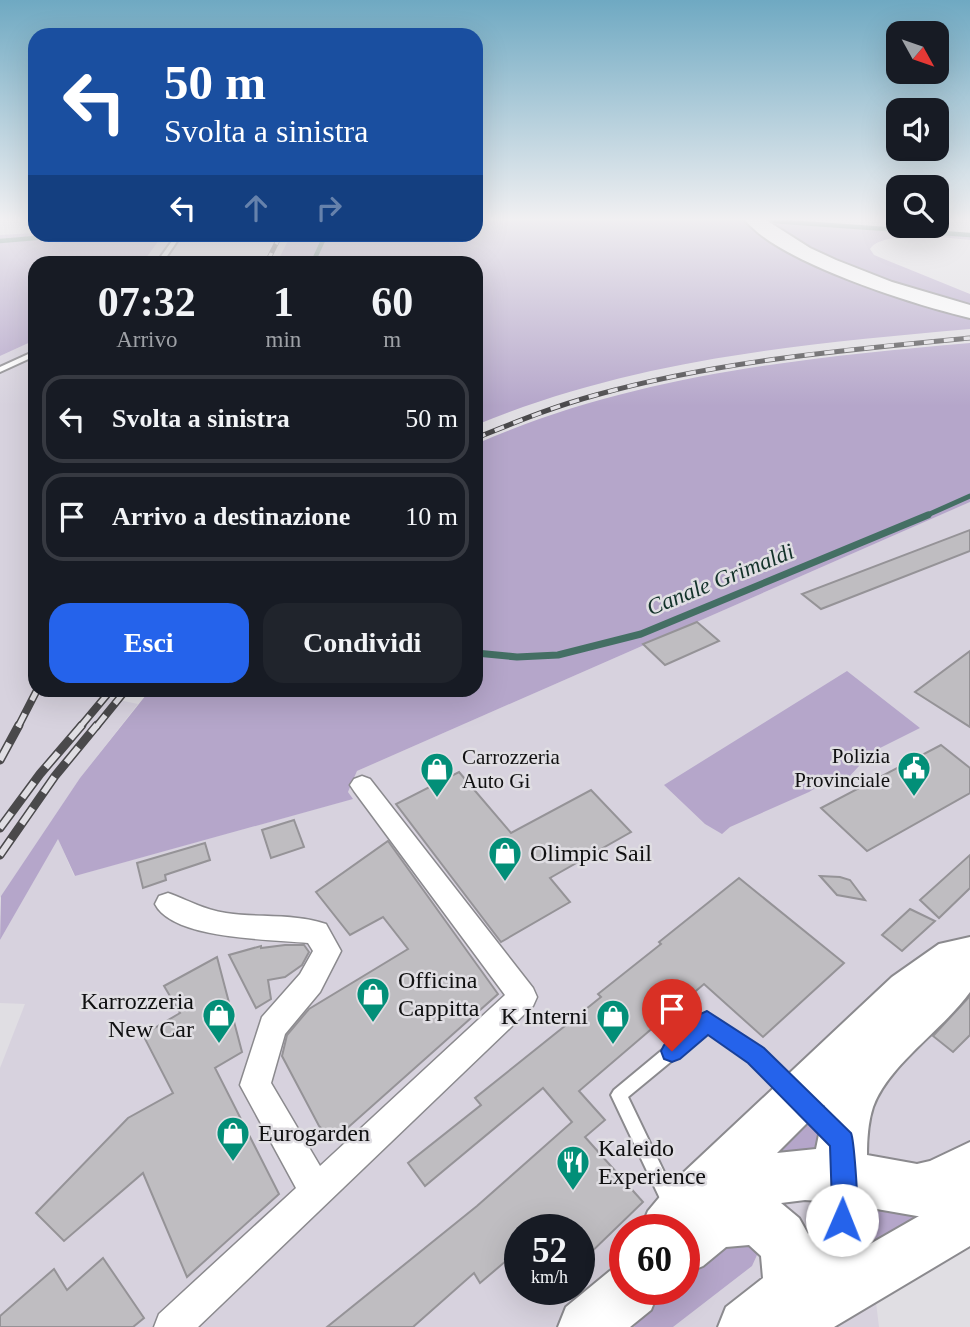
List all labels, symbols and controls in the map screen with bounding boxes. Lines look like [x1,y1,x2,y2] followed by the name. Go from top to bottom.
[886,21,948,84] north arrow
[886,21,949,238] map controls
[164,55,266,110] text: 50 m
[49,56,140,147] icon: left
[886,98,949,161] button: sound
[164,113,368,149] text: Svolta a sinistra
[886,175,949,238] button: search
[164,189,202,227] icon: left
[237,189,275,227] icon: ahead
[310,189,348,227] icon: right
[98,279,196,325] text: 07:32
[273,279,294,325] text: 1
[371,279,413,325] text: 60
[116,327,177,352] text: Arrivo
[266,327,301,352] text: min
[383,327,401,352] text: m
[53,400,91,438] icon: left
[112,404,290,433] text: Svolta a sinistra
[405,404,458,433] text: 50 m
[53,498,91,536] icon: arrive
[112,502,350,531] text: Arrivo a destinazione
[405,502,458,531] text: 10 m
[643,539,797,620] water label: Canale Grimaldi
[49,603,249,683] button: Esci
[263,603,462,683] button: Condividi
[794,744,891,792] place label: Polizia Provinciale
[462,745,561,793] place label: Carrozzeria Auto Gi
[895,749,933,798] public building icon: Polizia Provinciale
[418,750,456,799] shop icon: Carrozzeria Auto Gi
[486,834,524,883] shop icon: Olimpic Sail
[530,840,652,866] place label: Olimpic Sail
[398,967,480,1021] place label: Officina Cappitta
[354,975,392,1024] shop icon: Officina Cappitta
[642,979,702,1051] pin
[81,988,194,1042] place label: Karrozzeria New Car
[653,990,691,1028] icon: arrive
[200,996,238,1045] shop icon: Karrozzeria New Car
[594,997,632,1046] shop icon: K Interni
[501,1003,588,1029] place label: K Interni
[214,1114,252,1163] shop icon: Eurogarden
[258,1120,370,1146] place label: Eurogarden
[598,1135,706,1189] place label: Kaleido Experience
[554,1143,592,1192] restaurant icon: Kaleido Experience
[805,1183,879,1257] position arrow
[609,1214,700,1305] speed limit sign: 60
[532,1231,567,1270] text: 52
[531,1267,568,1287] text: km/h

